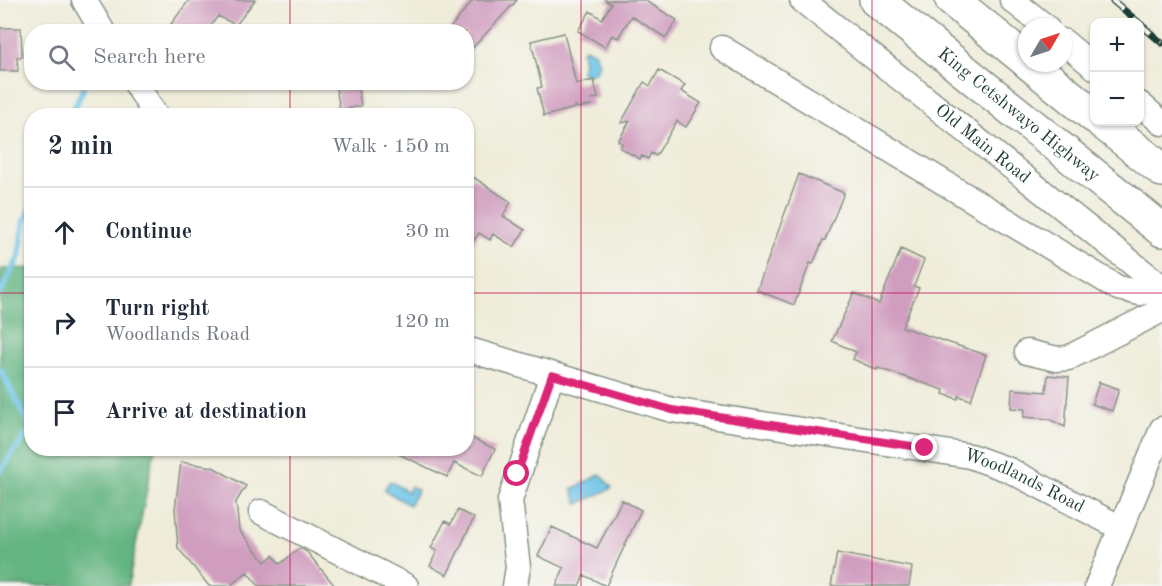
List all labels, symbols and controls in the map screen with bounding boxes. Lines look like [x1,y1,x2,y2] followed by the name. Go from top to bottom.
[1018,18,1072,72] north arrow
[1090,18,1144,126] map controls
[1090,18,1144,72] button: +
[24,24,474,90] search box
[45,41,78,74] icon: search
[934,44,1103,185] street label: King Cetshwayo Highway
[93,46,206,68] text: Search here
[1090,72,1144,126] button: −
[932,101,1033,187] street label: Old Main Road
[48,134,113,160] text: 2 min
[331,137,450,157] text: Walk · 150 m
[48,216,81,249] icon: ahead
[105,221,192,243] text: Continue
[405,222,450,242] text: 30 m
[105,298,209,320] text: Turn right
[48,306,81,339] icon: right
[394,312,450,332] text: 120 m
[105,325,250,345] text: Woodlands Road
[48,396,81,429] icon: arrive
[105,401,307,423] text: Arrive at destination
[911,434,937,460] route end
[962,446,1087,516] street label: Woodlands Road
[503,460,529,486] route start

